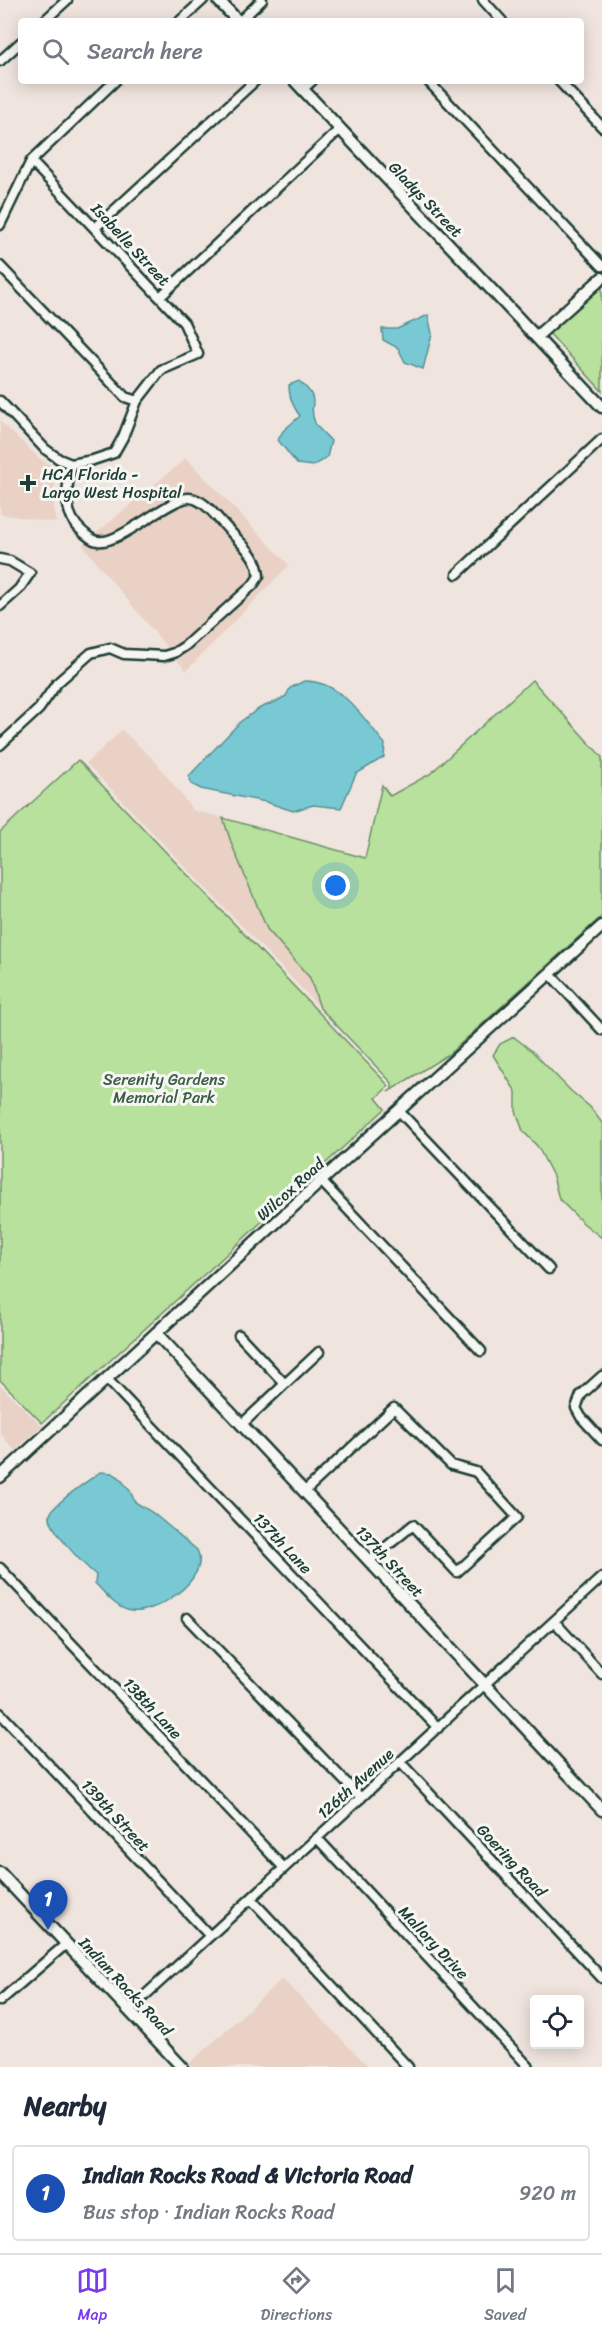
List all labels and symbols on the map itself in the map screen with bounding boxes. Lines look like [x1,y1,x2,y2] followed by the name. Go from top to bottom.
[381,154,470,245] street label: Gladys Street
[83,195,178,293] street label: Isabelle Street
[42,460,182,507] place label: HCA Florida - Largo West Hospital
[19,474,37,492] marker: HCA Florida - Largo West Hospital
[321,871,350,900] your location
[103,1065,226,1112] park label: Serenity Gardens Memorial Park
[249,1149,332,1228] street label: Wilcox Road
[246,1505,319,1581] street label: 137th Lane
[348,1518,431,1604] street label: 137th Street
[116,1670,190,1746] street label: 138th Lane
[310,1740,401,1826] street label: 126th Avenue
[74,1772,157,1859] street label: 139th Street
[469,1817,555,1905] street label: Goering Road
[28,1880,68,1930] pin: 1
[391,1898,476,1986] street label: Mallory Drive
[71,1929,181,2044] street label: Indian Rocks Road

